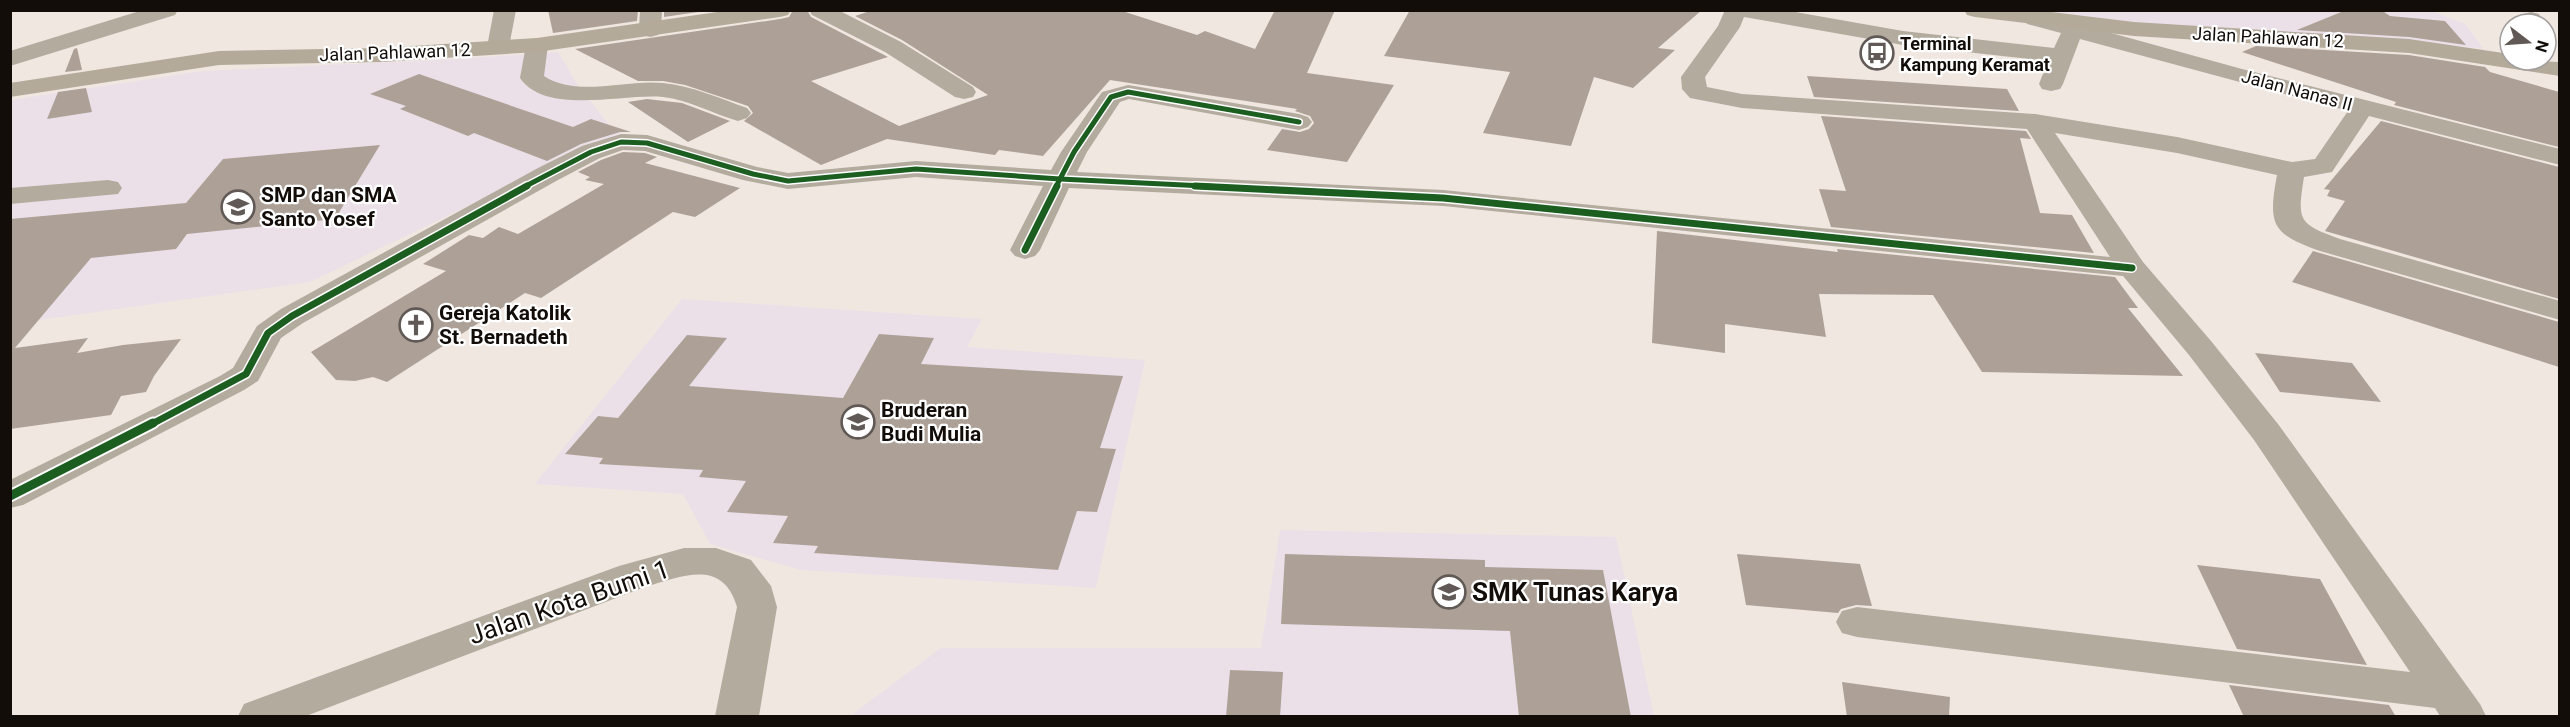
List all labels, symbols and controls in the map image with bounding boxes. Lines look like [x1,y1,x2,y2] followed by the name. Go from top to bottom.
[2498,12,2558,72] north arrow
[2192,23,2344,51] street label: Jalan Pahlawan 12
[1900,33,2050,75] place label: Terminal Kampung Keramat
[1859,35,1895,71] bus stop icon: Terminal Kampung Keramat
[2531,38,2553,54] text: N
[319,39,471,65] street label: Jalan Pahlawan 12
[2239,65,2355,115] street label: Jalan Nanas II
[261,183,398,231] place label: SMP dan SMA Santo Yosef
[220,189,256,225] school or university icon: SMP dan SMA Santo Yosef
[439,301,572,349] place label: Gereja Katolik St. Bernadeth
[398,307,434,343] church icon: Gereja Katolik St. Bernadeth
[881,398,981,446] place label: Bruderan Budi Mulia
[840,404,876,440] school or university icon: Bruderan Budi Mulia
[465,554,673,650] street label: Jalan Kota Bumi 1
[1431,574,1467,610] school or university icon: SMK Tunas Karya
[1472,577,1678,607] place label: SMK Tunas Karya

